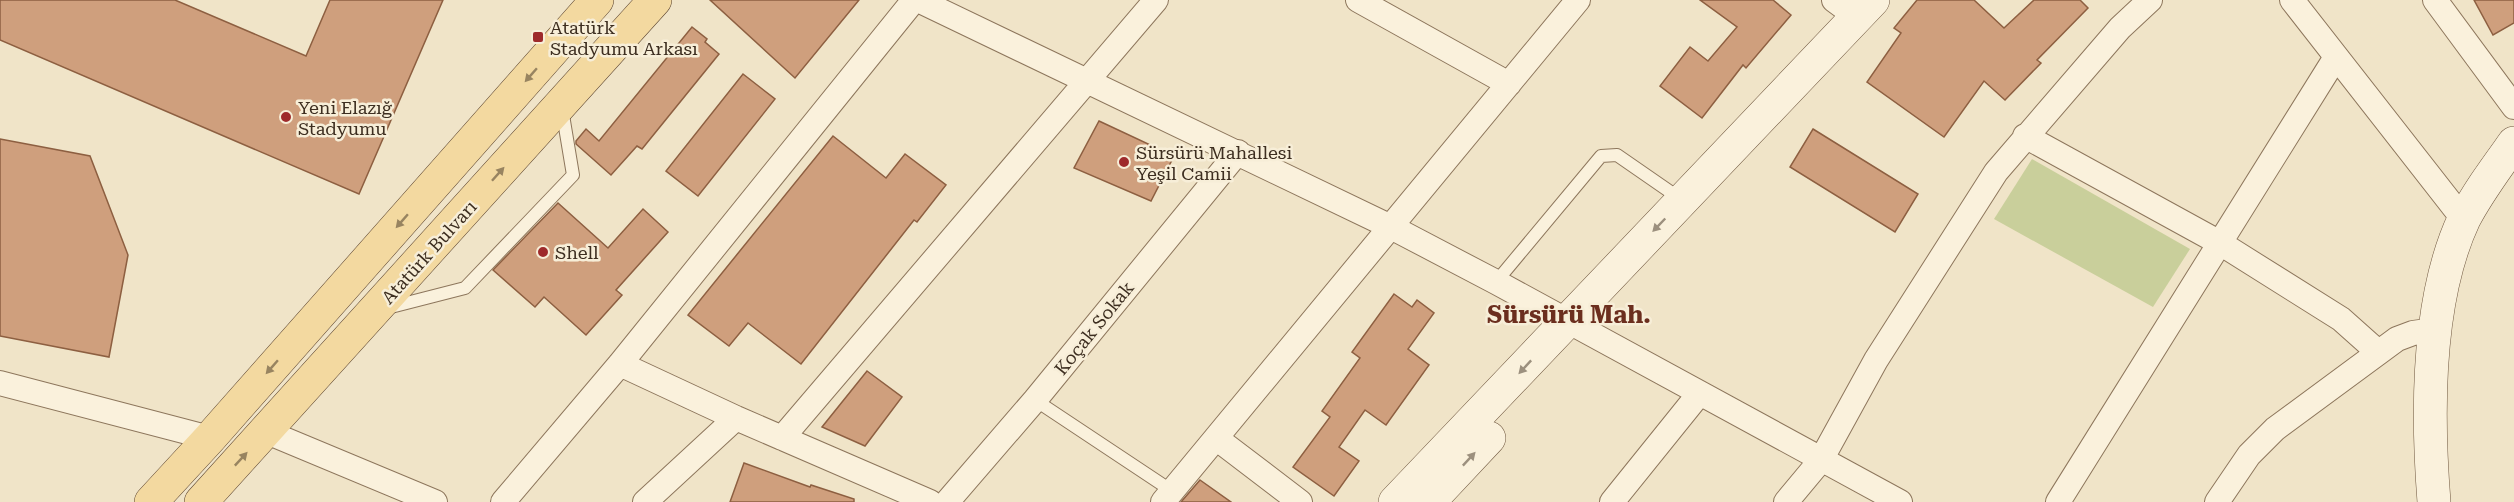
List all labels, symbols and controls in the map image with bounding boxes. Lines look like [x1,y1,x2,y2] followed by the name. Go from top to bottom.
[550,17,698,59] place label: Atatürk Stadyumu Arkası
[531,30,545,44] marker: Atatürk Stadyumu Arkası
[525,67,538,82] one-way arrow
[298,97,393,139] place label: Yeni Elazığ Stadyumu
[279,110,293,124] marker: Yeni Elazığ Stadyumu
[1136,142,1292,184] place label: Sürsürü Mahallesi Yeşil Camii
[1117,155,1131,169] marker: Sürsürü Mahallesi Yeşil Camii
[491,167,504,182] one-way arrow
[377,196,481,308] street label: Atatürk Bulvarı
[396,213,409,228] one-way arrow
[1653,218,1667,232] one-way arrow
[555,242,599,263] place label: Shell
[536,245,550,259] marker: Shell
[1050,277,1138,379] street label: Koçak Sokak
[1487,301,1651,329] district label: Sürsürü Mah.
[1519,359,1532,374] one-way arrow
[265,360,279,375] one-way arrow
[234,452,247,467] one-way arrow
[1462,452,1476,467] one-way arrow

